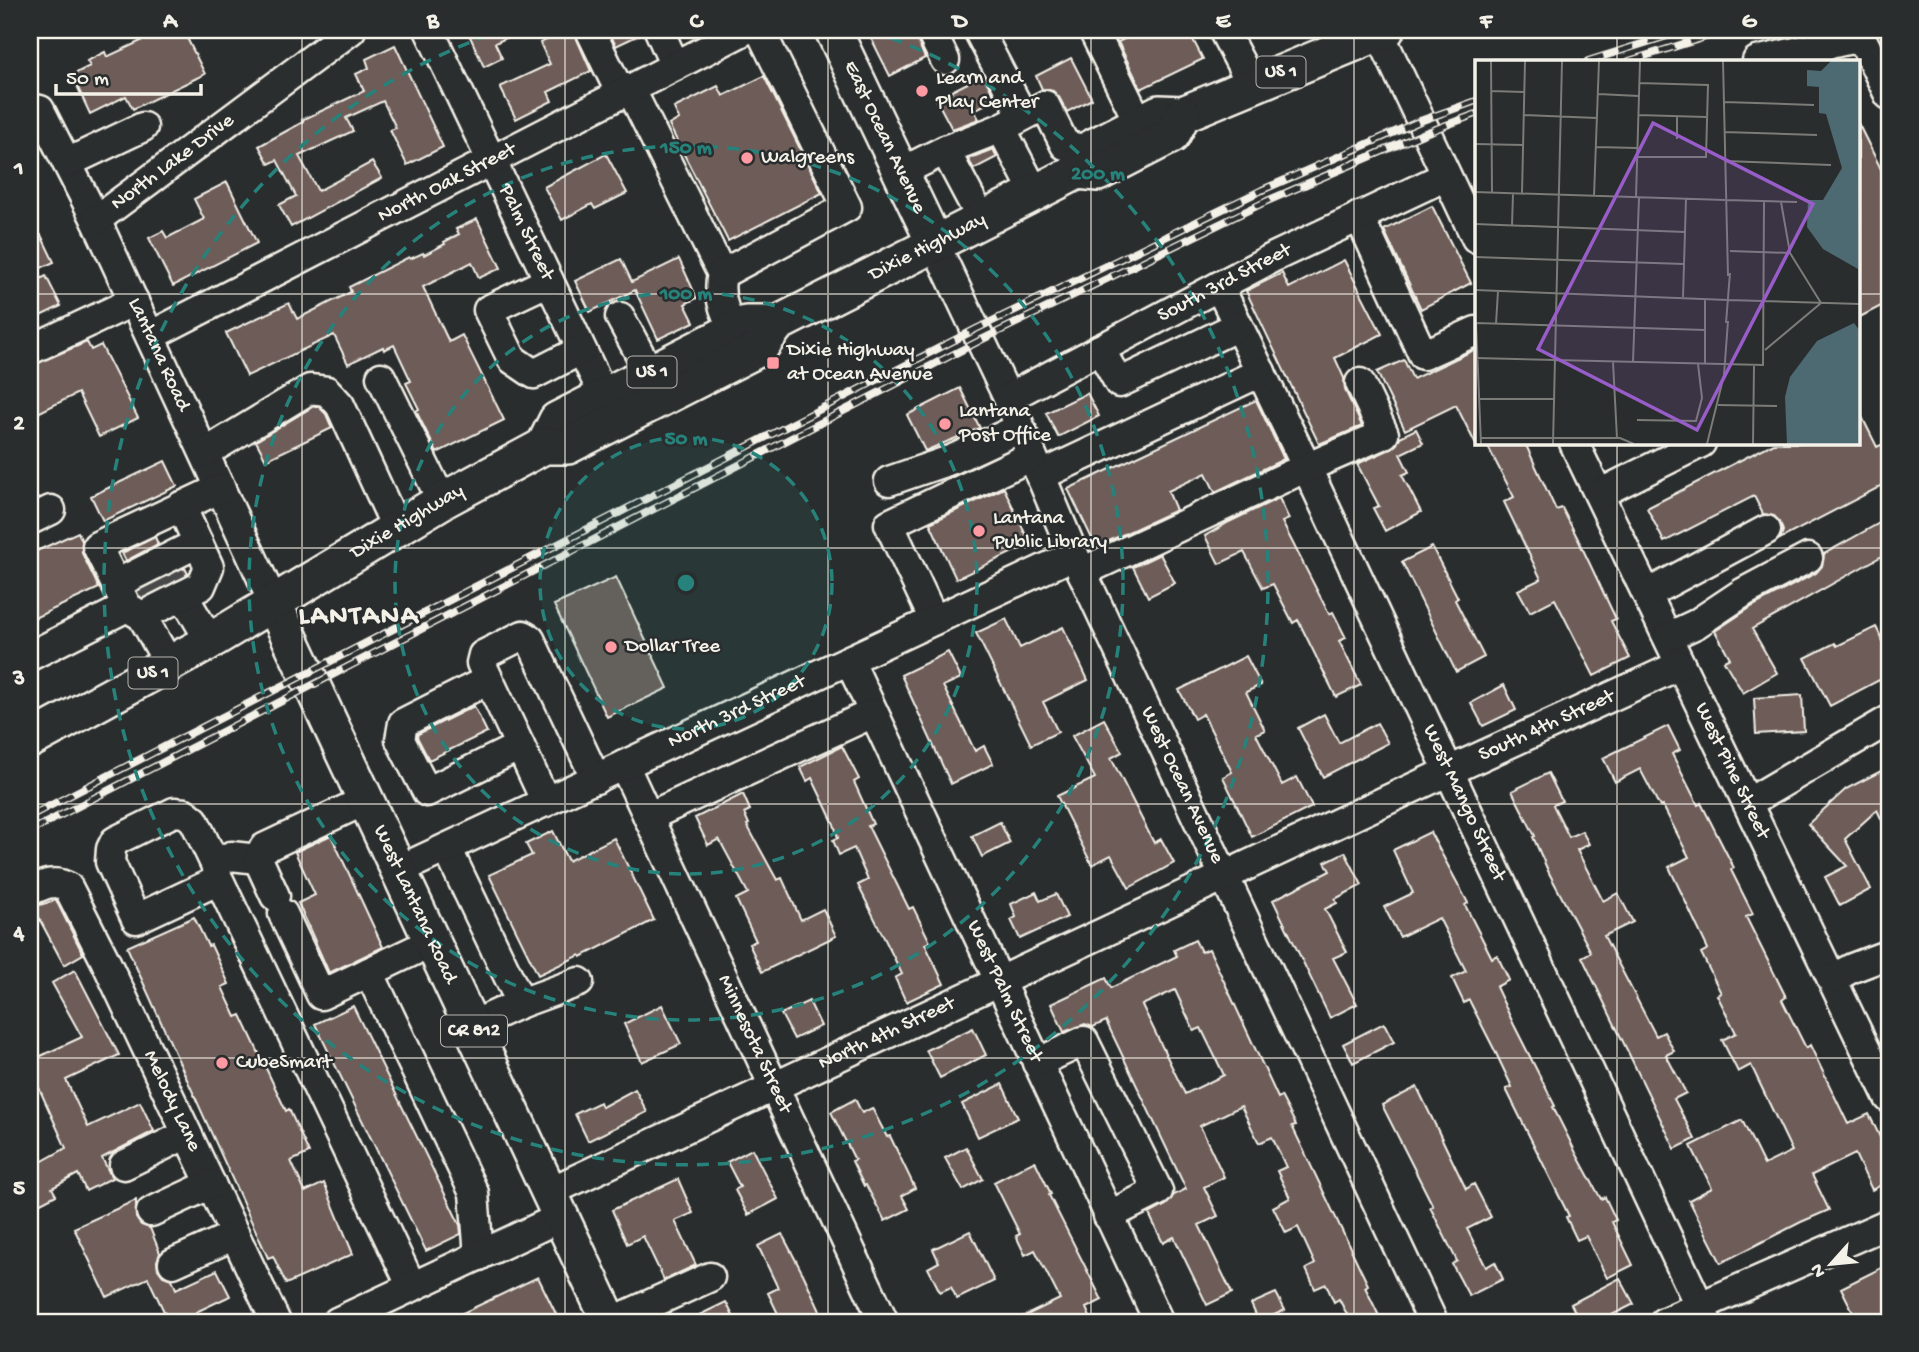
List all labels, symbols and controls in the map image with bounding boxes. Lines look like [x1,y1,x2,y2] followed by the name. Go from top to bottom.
[162,9,178,36] text: A
[426,9,440,36] text: B
[690,9,705,36] text: C
[951,9,969,36] text: D
[1216,9,1232,36] text: E
[1479,9,1494,36] text: F
[1742,9,1758,36] text: G
[56,52,201,96] scale bar
[837,57,932,219] street label: East Ocean Avenue
[1256,57,1306,88] road number: US 1
[1475,60,1860,444] inset map
[935,67,1040,116] place label: Learn and Play Center
[66,68,109,93] text: 50 m
[914,83,930,99] marker: Learn and Play Center
[106,108,240,217] street label: North Lake Drive
[374,136,522,229] street label: North Oak Street
[659,137,712,162] text: 150 m
[761,146,855,171] place label: Walgreens
[739,150,755,166] marker: Walgreens
[13,156,24,183] text: 1
[1071,163,1125,188] text: 200 m
[492,179,560,287] street label: Palm Street
[863,207,990,288] street label: Dixie Highway
[1154,237,1297,329] street label: South 3rd Street
[659,283,712,308] text: 100 m
[121,294,196,417] street label: Lantana Road
[785,339,934,388] place label: Dixie Highway at Ocean Avenue
[765,355,781,371] marker: Dixie Highway at Ocean Avenue
[628,356,676,388] road number: US 1
[958,400,1052,449] place label: Lantana Post Office
[13,411,25,438] text: 2
[937,416,953,432] marker: Lantana Post Office
[665,428,708,453] text: 50 m
[345,479,469,567] street label: Dixie Highway
[992,507,1107,556] place label: Lantana Public Library
[971,523,987,539] marker: Lantana Public Library
[674,571,698,595] centre of rings
[298,601,420,634] district label: LANTANA
[623,635,721,660] place label: Dollar Tree
[603,639,619,655] marker: Dollar Tree
[128,658,178,688] road number: US 1
[12,666,25,693] text: 3
[664,668,812,755] street label: North 3rd Street
[1475,683,1620,768] street label: South 4th Street
[1688,699,1776,845] street label: West Pine Street
[1134,703,1230,869] street label: West Ocean Avenue
[1416,721,1512,887] street label: West Mango Street
[367,821,463,989] street label: West Lantana Road
[960,917,1049,1069] street label: West Palm Street
[13,921,25,948] text: 4
[711,971,798,1119] street label: Minnesota Street
[815,990,961,1077] street label: North 4th Street
[441,1015,507,1046] road number: CR 812
[137,1047,207,1157] street label: Melody Lane
[236,1051,334,1076] place label: CubeSmart
[214,1055,230,1071] marker: CubeSmart
[13,1176,25,1203] text: 5
[1797,1230,1867,1300] north arrow
[1806,1259,1832,1281] text: N

